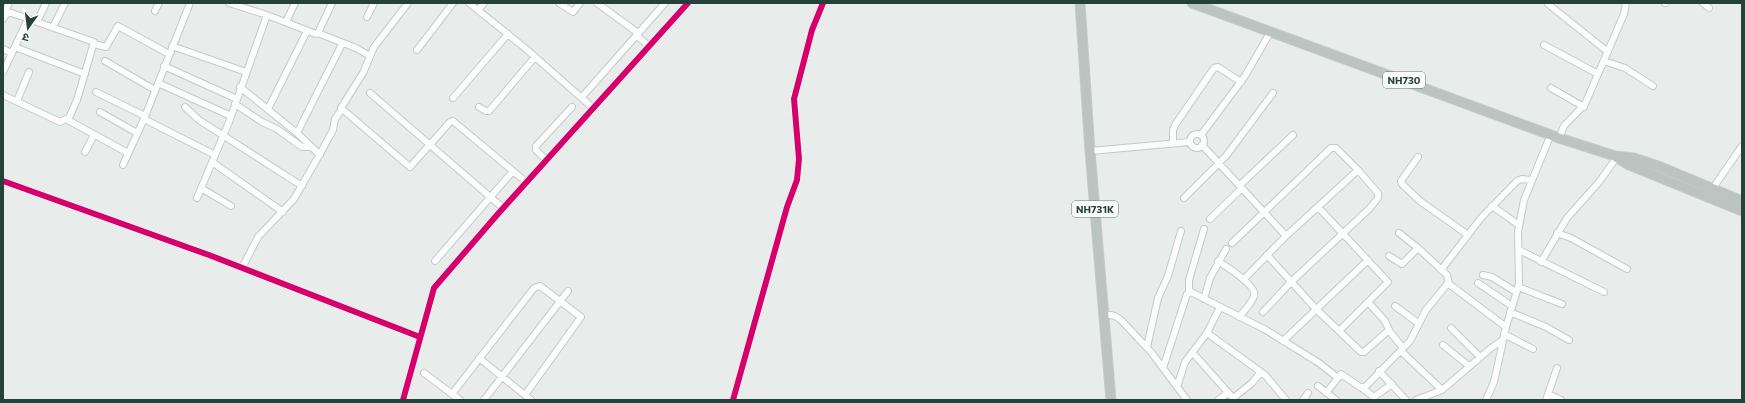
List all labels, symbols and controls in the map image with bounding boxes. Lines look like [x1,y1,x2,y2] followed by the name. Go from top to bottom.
[8,8,48,48] north arrow
[20,31,30,45] text: उ
[1383,72,1425,88] road number: NH730
[1072,201,1118,217] road number: NH731K

